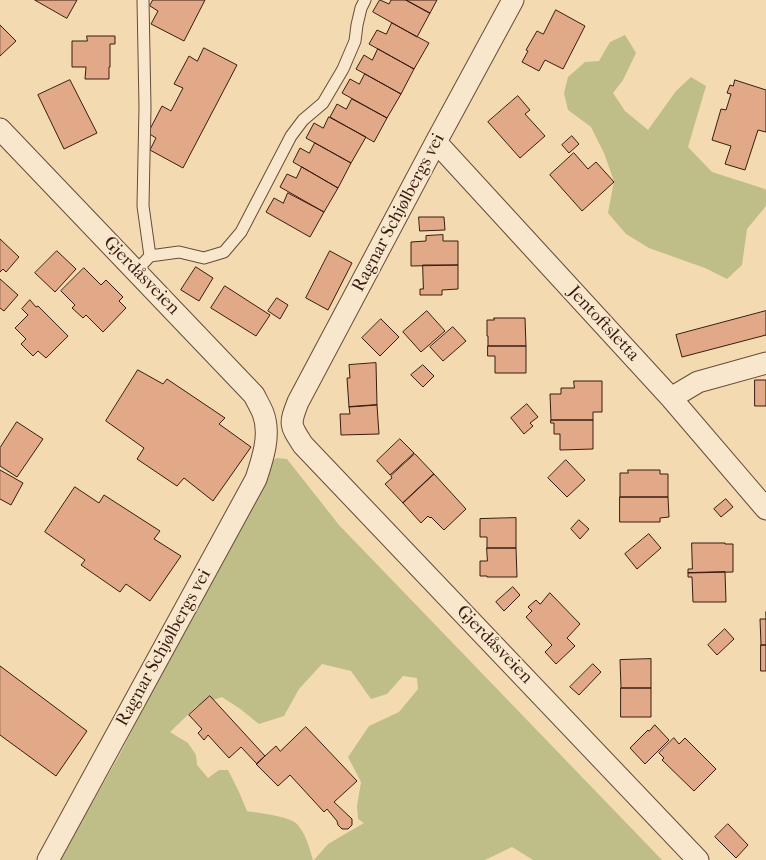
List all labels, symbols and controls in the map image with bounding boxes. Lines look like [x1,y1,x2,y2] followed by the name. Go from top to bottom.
[348,130,450,296] street label: Ragnar Schjølbergs vei
[98,232,184,320] street label: Gjerdåsveien
[563,282,643,366] street label: Jentoftsletta
[112,566,216,730] street label: Ragnar Schjølbergs vei
[451,601,537,689] street label: Gjerdåsveien

